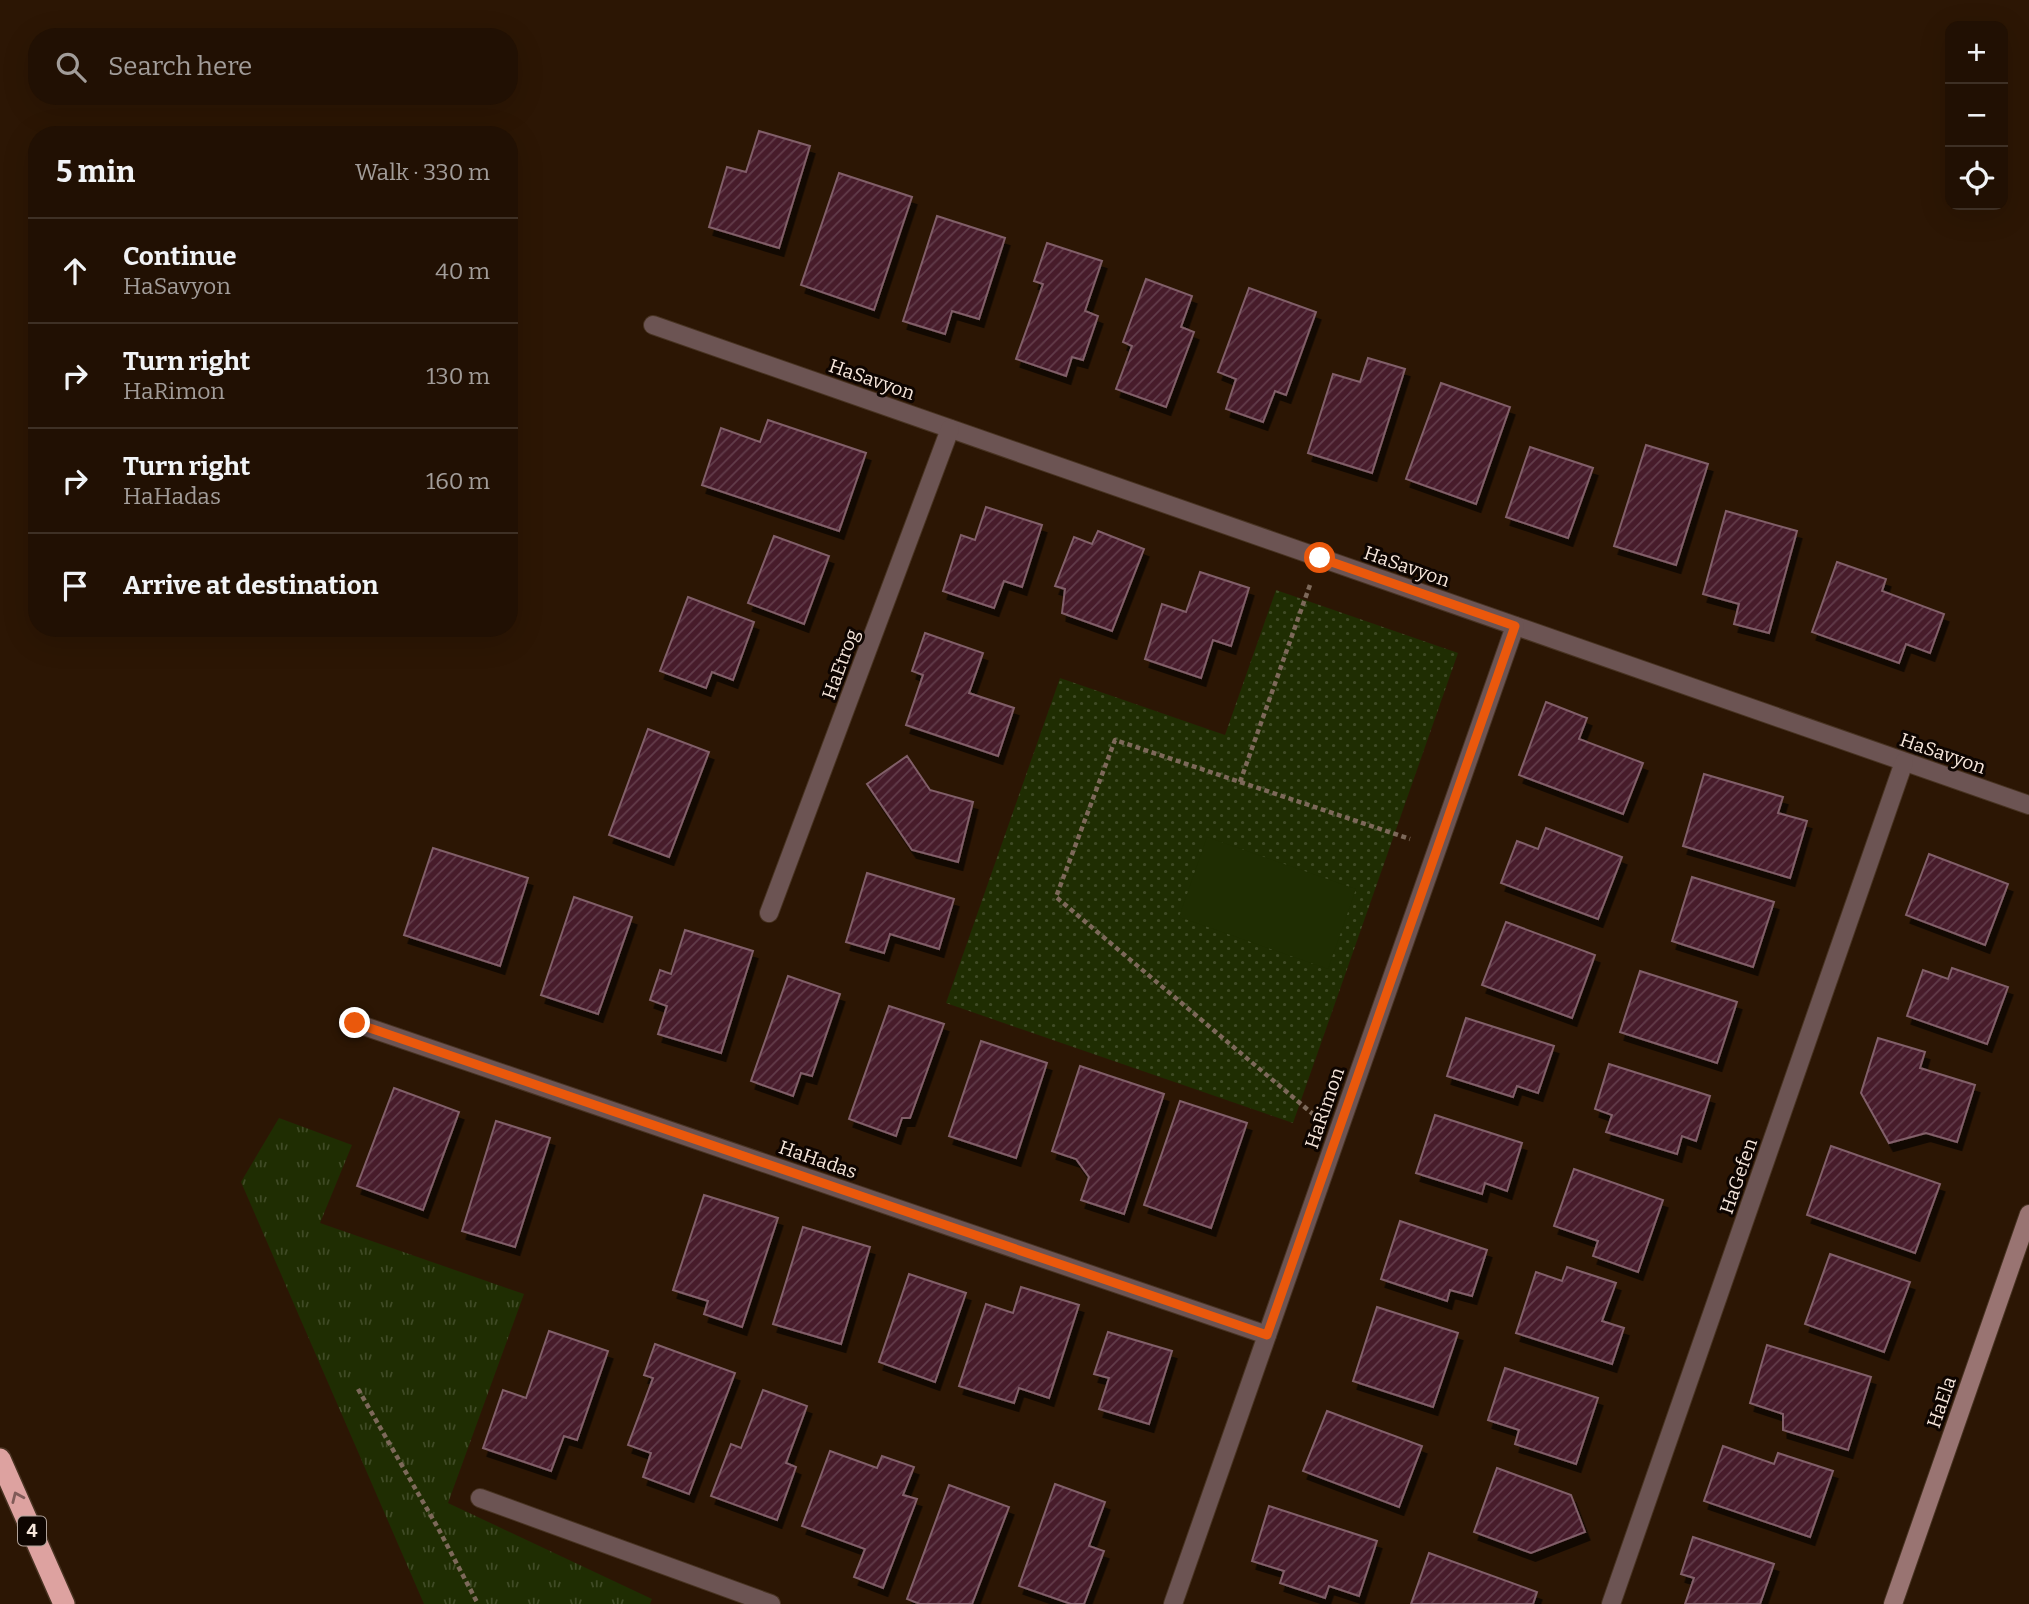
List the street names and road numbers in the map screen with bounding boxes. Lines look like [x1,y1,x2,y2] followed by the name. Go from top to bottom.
[826,354,918,405] street label: HaSavyon
[1361,541,1453,592] street label: HaSavyon
[817,626,864,702] street label: HaEtrog
[1897,728,1989,779] street label: HaSavyon
[1300,1065,1349,1152] street label: HaRimon
[776,1135,860,1184] street label: HaHadas
[1715,1135,1762,1217] street label: HaGefen
[1922,1373,1961,1431] street label: HaEla
[18,1516,46,1546] road number: 4

